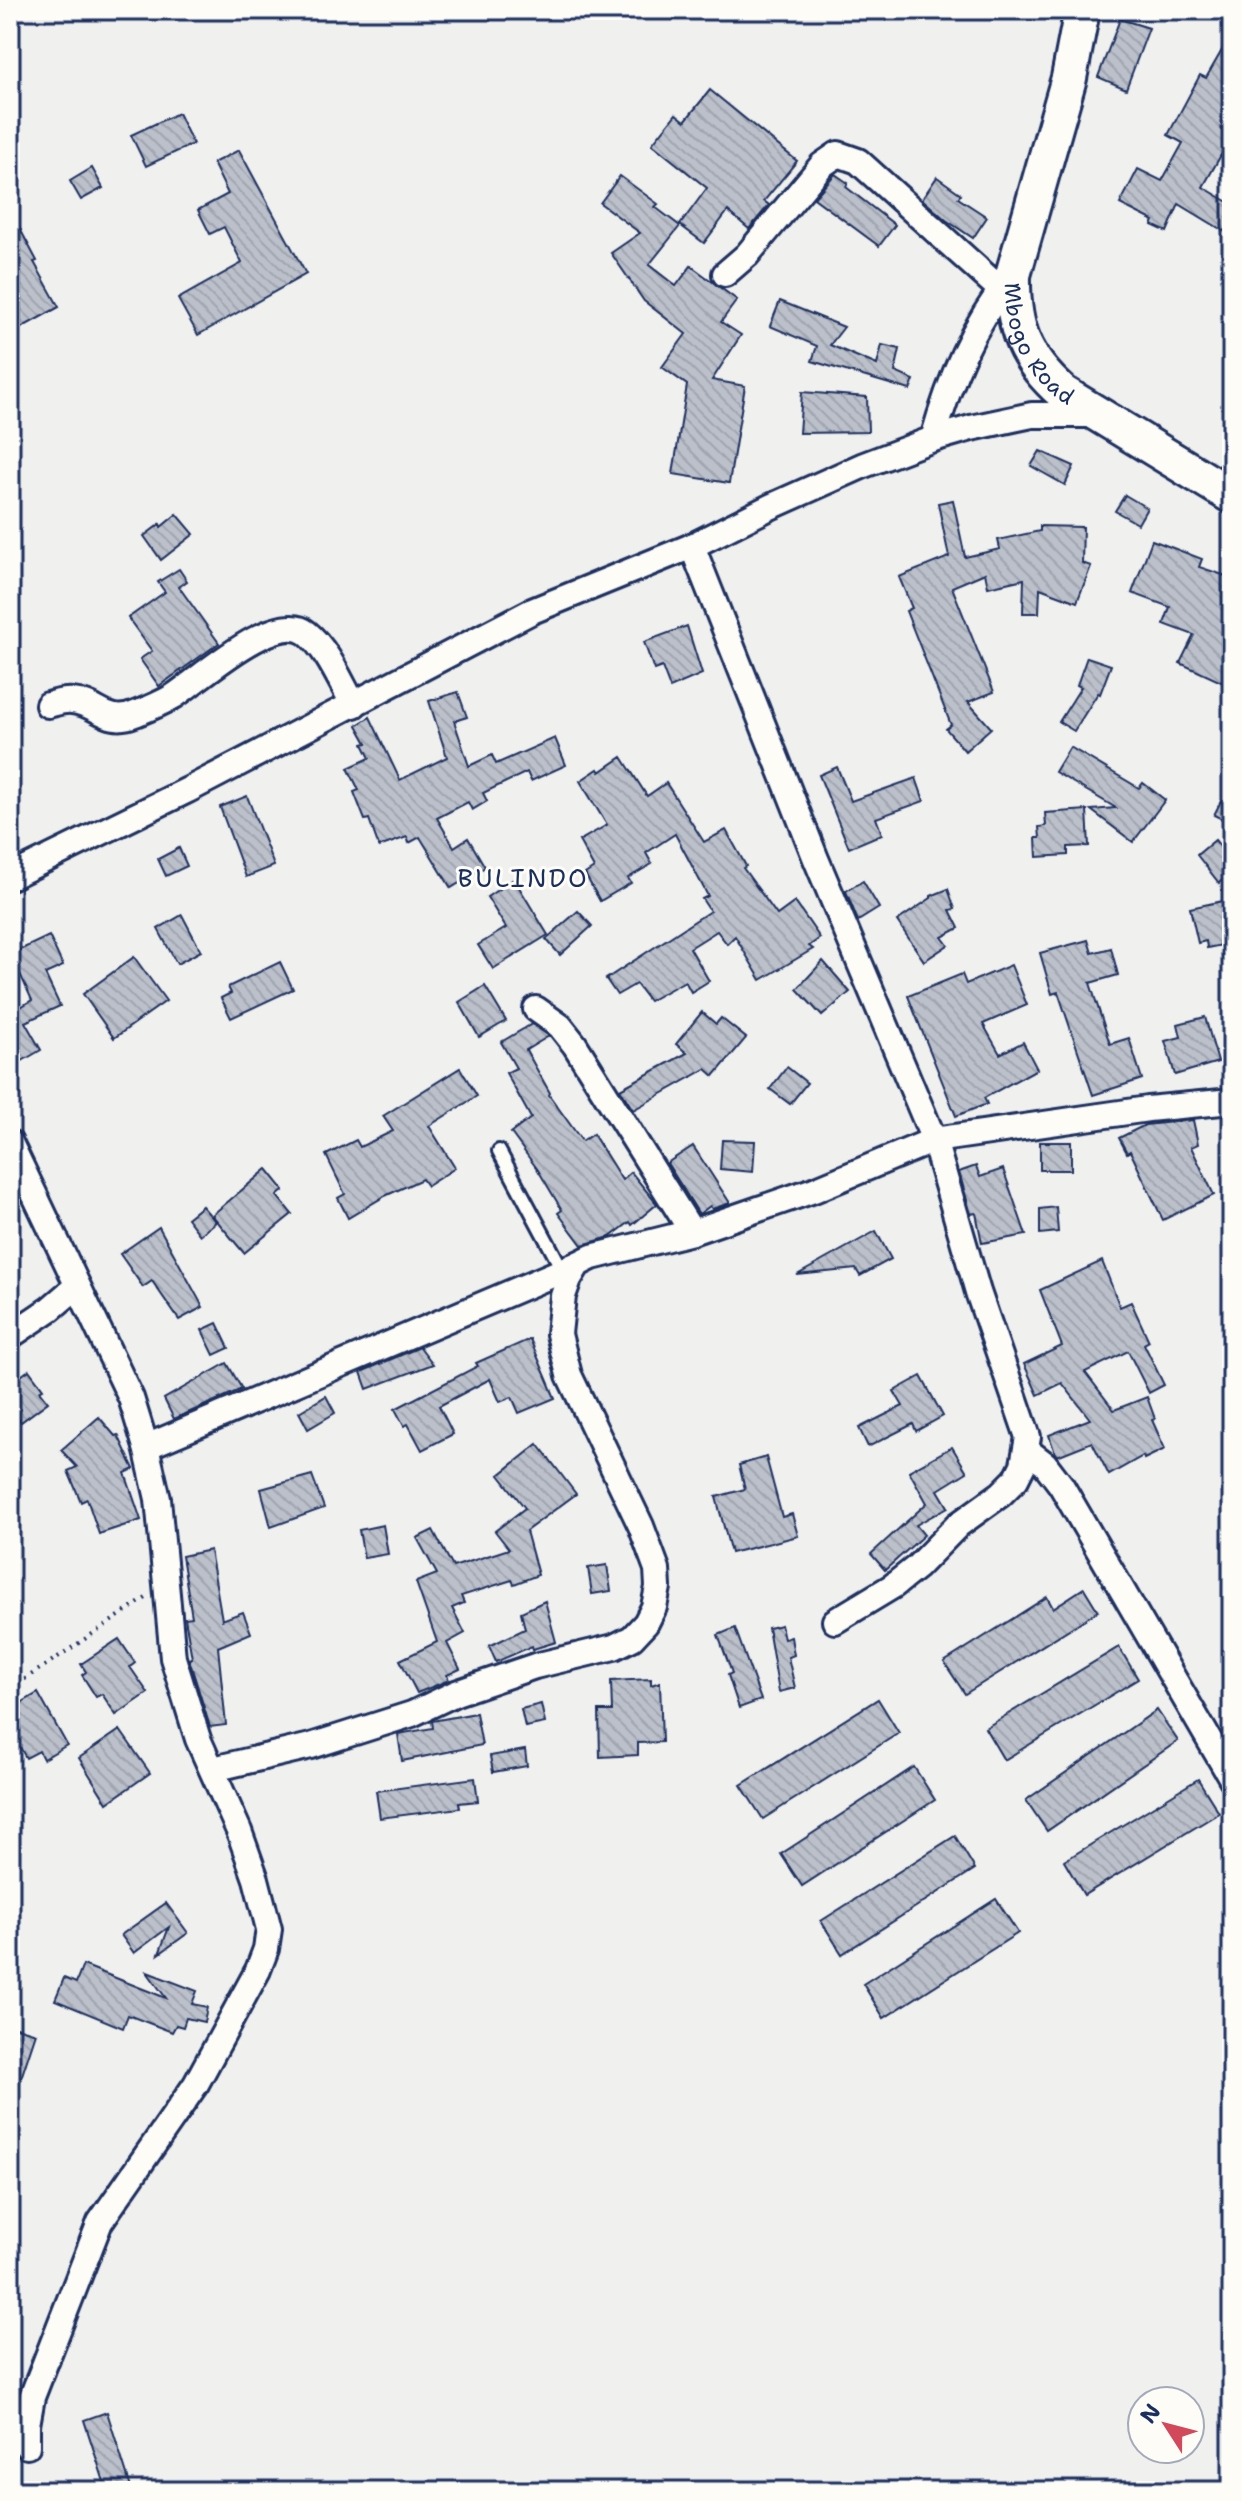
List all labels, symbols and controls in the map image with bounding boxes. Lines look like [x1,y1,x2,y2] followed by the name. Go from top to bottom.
[998,282,1080,411] street label: Mbogo Road
[457,860,589,895] district label: BULINDO
[1126,2385,1206,2465] north arrow
[1133,2398,1167,2429] text: N

